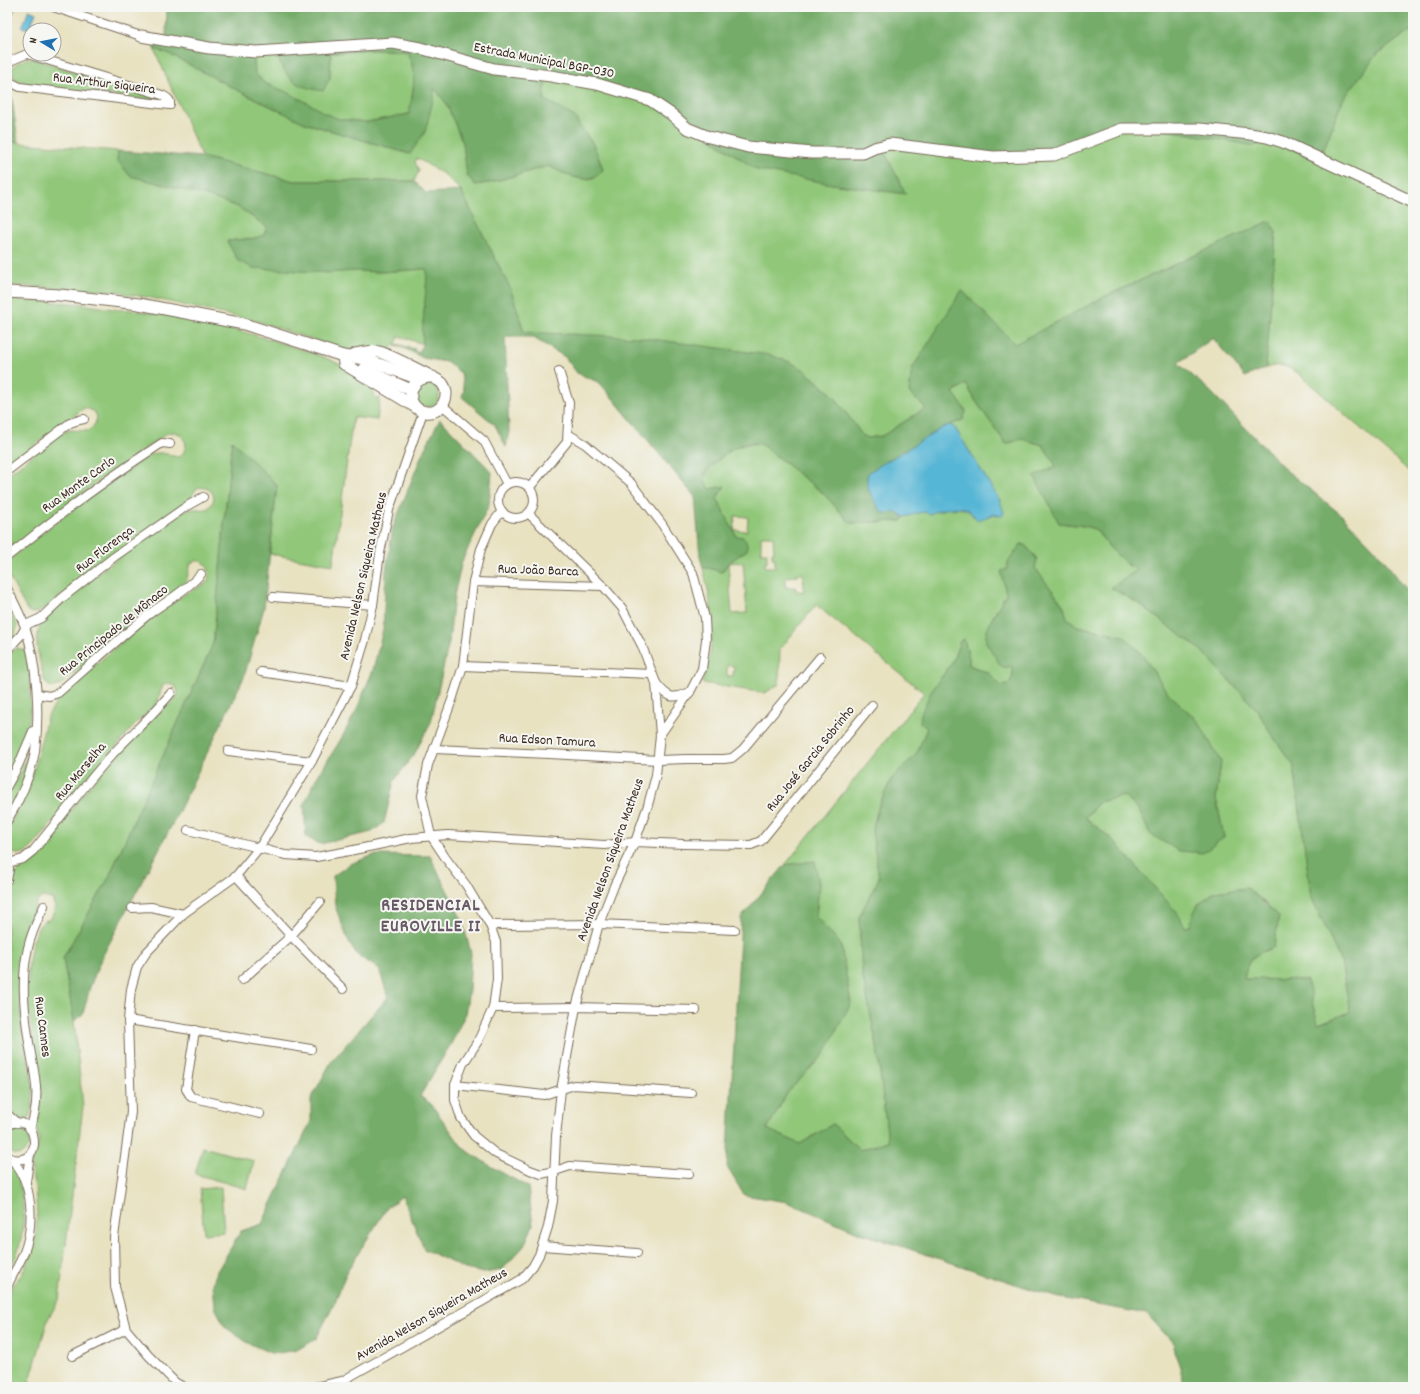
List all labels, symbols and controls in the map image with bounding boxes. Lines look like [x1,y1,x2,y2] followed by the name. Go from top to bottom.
[22,22,62,62] north arrow
[26,36,43,45] text: N
[472,38,616,84] street label: Estrada Municipal BGP-030
[52,68,157,100] street label: Rua Arthur Siqueira
[38,452,120,518] street label: Rua Monte Carlo
[335,490,393,662] street label: Avenida Nelson Siqueira Matheus
[72,521,139,579] street label: Rua Florença
[497,560,579,582] street label: Rua João Barca
[55,581,173,681] street label: Rua Principado de Mônaco
[762,702,860,816] street label: Rua José Garcia Sobrinho
[498,728,596,754] street label: Rua Edson Tamura
[51,738,112,806] street label: Rua Marselha
[572,776,650,944] street label: Avenida Nelson Siqueira Matheus
[381,894,481,940] district label: RESIDENCIAL EUROVILLE II
[28,995,56,1059] street label: Rua Cannes
[352,1263,512,1367] street label: Avenida Nelson Siqueira Matheus

